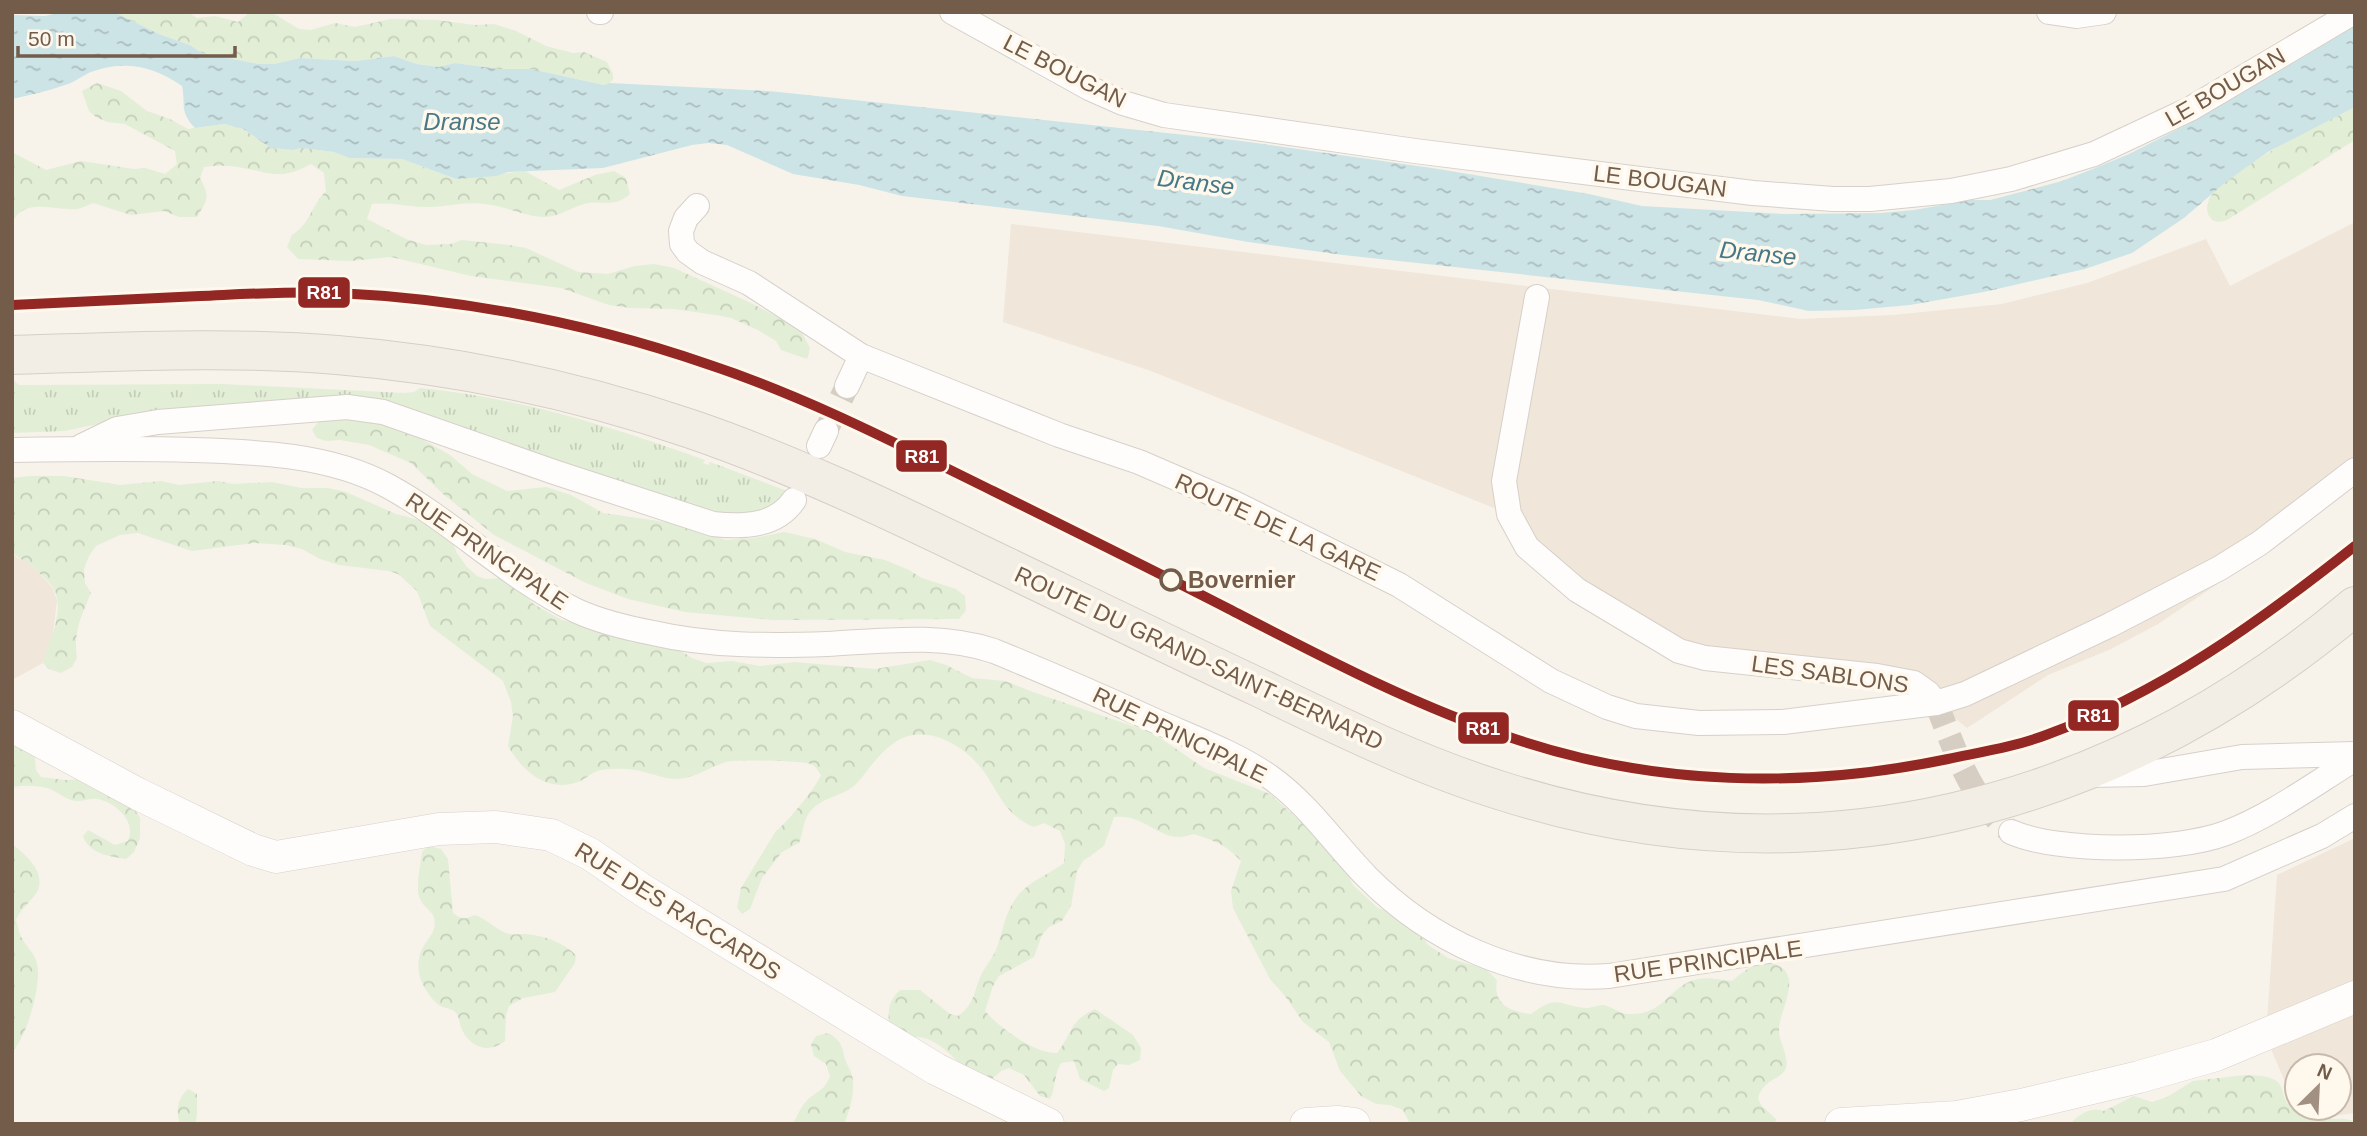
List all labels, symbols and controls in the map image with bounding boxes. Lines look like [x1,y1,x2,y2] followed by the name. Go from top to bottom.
[18,14,234,58] scale bar
[28,27,75,50] text: 50 m
[999,29,1131,113] street label: LE BOUGAN
[2160,42,2290,132] street label: LE BOUGAN
[423,108,501,135] water label: Dranse
[1592,160,1728,202] street label: LE BOUGAN
[1156,164,1236,200] water label: Dranse
[1718,236,1798,270] water label: Dranse
[297,276,351,309] line badge: R81
[307,282,342,303] text: R81
[895,439,948,473] line badge: R81
[905,446,940,467] text: R81
[1171,468,1385,586] street label: ROUTE DE LA GARE
[401,487,573,615] street label: RUE PRINCIPALE
[1011,561,1387,755] street label: ROUTE DU GRAND-SAINT-BERNARD
[1188,567,1295,593] place label: Bovernier
[1160,569,1182,591] marker: Bovernier
[1750,650,1910,698] street label: LES SABLONS
[1089,682,1271,788] street label: RUE PRINCIPALE
[2067,699,2120,732] line badge: R81
[2077,705,2112,726] text: R81
[1457,711,1510,745] line badge: R81
[1466,718,1501,739] text: R81
[570,837,786,985] street label: RUE DES RACCARDS
[1612,935,1804,987] street label: RUE PRINCIPALE
[2283,1052,2353,1122] north arrow
[2314,1060,2335,1084] text: N

